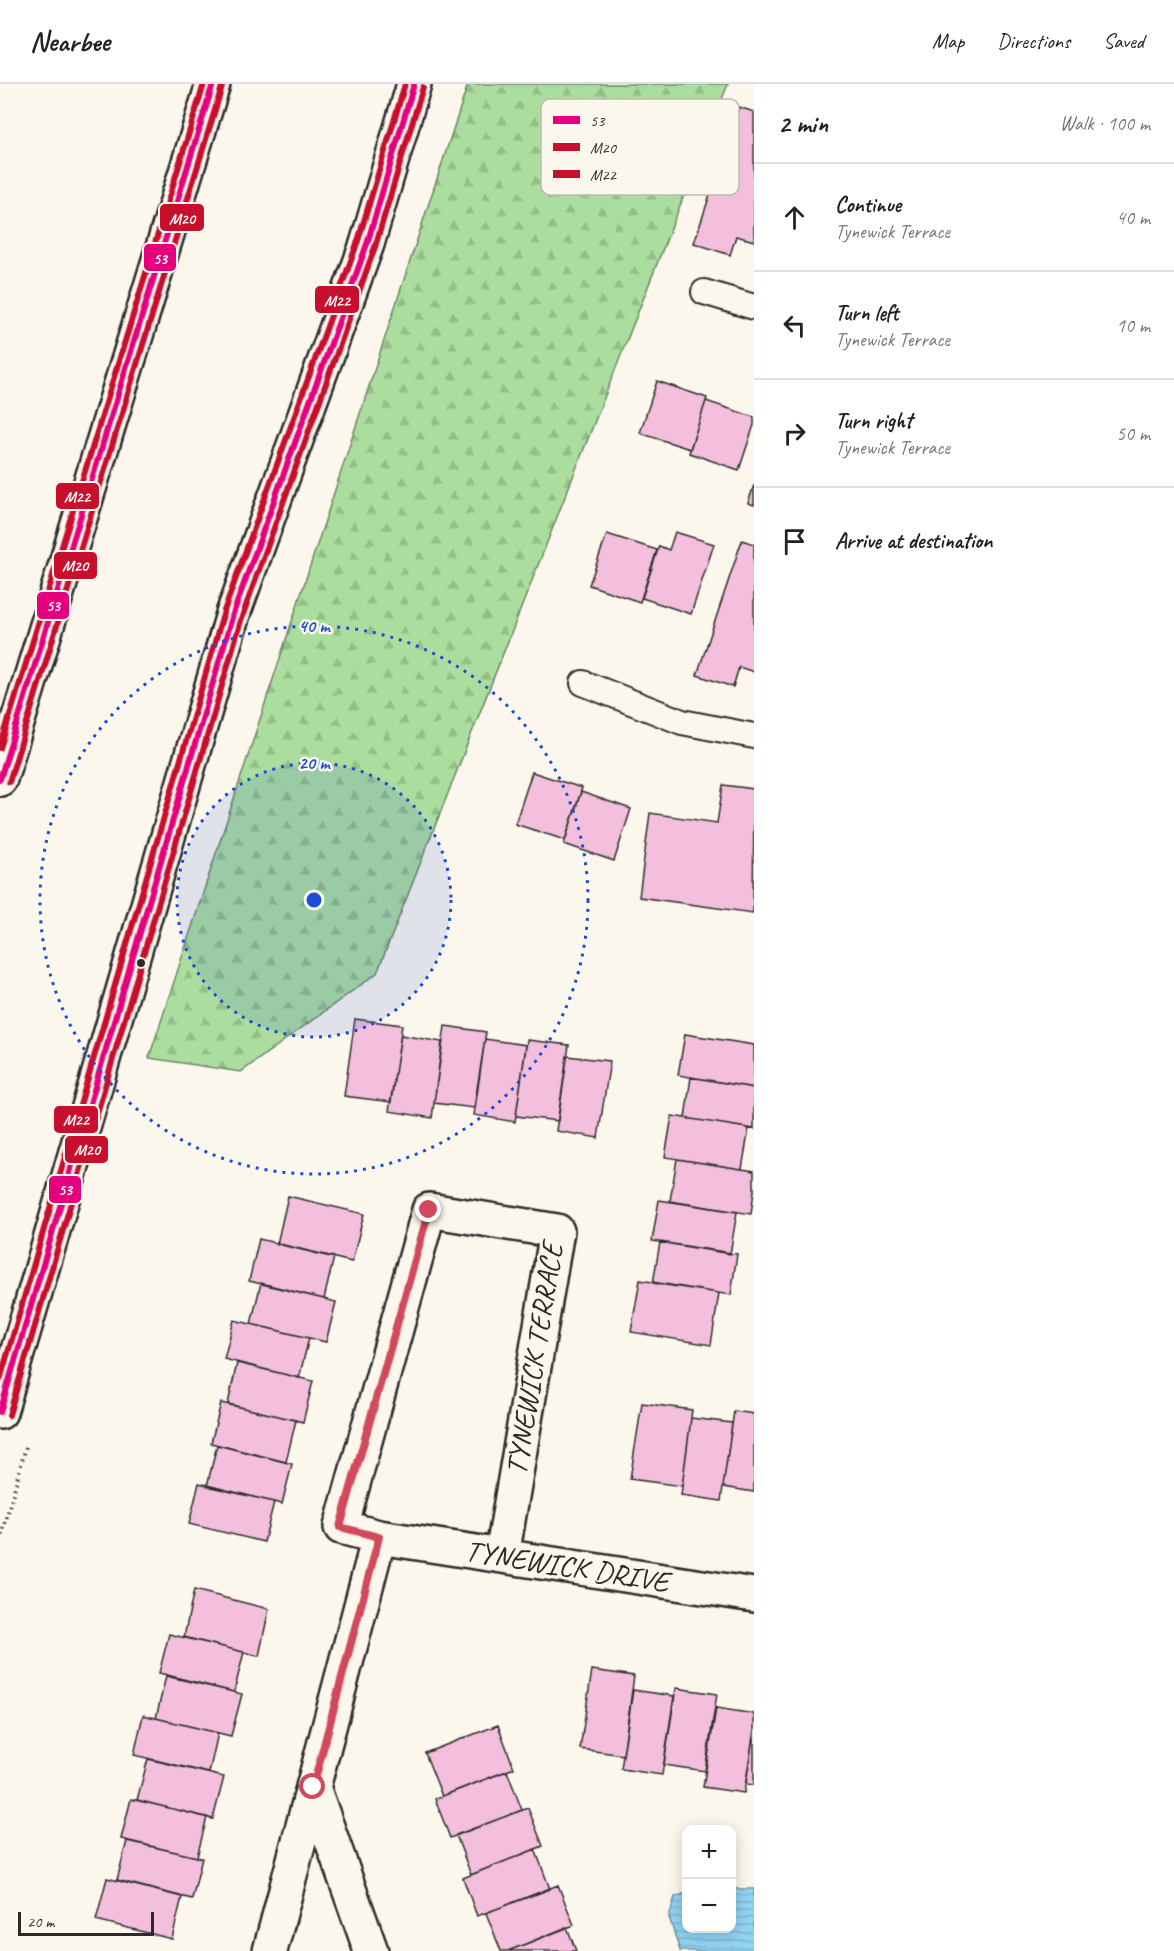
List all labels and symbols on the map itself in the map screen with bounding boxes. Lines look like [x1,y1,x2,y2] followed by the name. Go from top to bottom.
[541,99,739,195] legend
[590,111,606,131] text: 53
[590,138,618,158] text: M20
[590,165,618,185] text: M22
[159,203,205,232] line badge: M20
[169,209,197,229] text: M20
[143,243,177,272] line badge: 53
[153,249,169,269] text: 53
[314,285,360,314] line badge: M22
[324,291,352,311] text: M22
[55,482,100,510] line badge: M22
[64,487,92,507] text: M22
[53,551,98,580] line badge: M20
[62,556,90,576] text: M20
[36,591,70,620] line badge: 53
[46,596,62,616] text: 53
[299,615,331,637] text: 40 m
[299,752,331,774] text: 20 m
[304,890,324,910] centre of rings
[135,957,147,969] unlabelled marker
[53,1105,99,1134] line badge: M22
[63,1110,91,1130] text: M22
[64,1135,109,1164] line badge: M20
[74,1140,102,1160] text: M20
[48,1175,82,1204] line badge: 53
[58,1180,74,1200] text: 53
[415,1196,441,1222] route end
[497,1237,572,1478] street label: TYNEWICK TERRACE
[463,1531,676,1601] street label: TYNEWICK DRIVE
[299,1773,325,1799] route start
[18,1909,154,1936] scale bar

